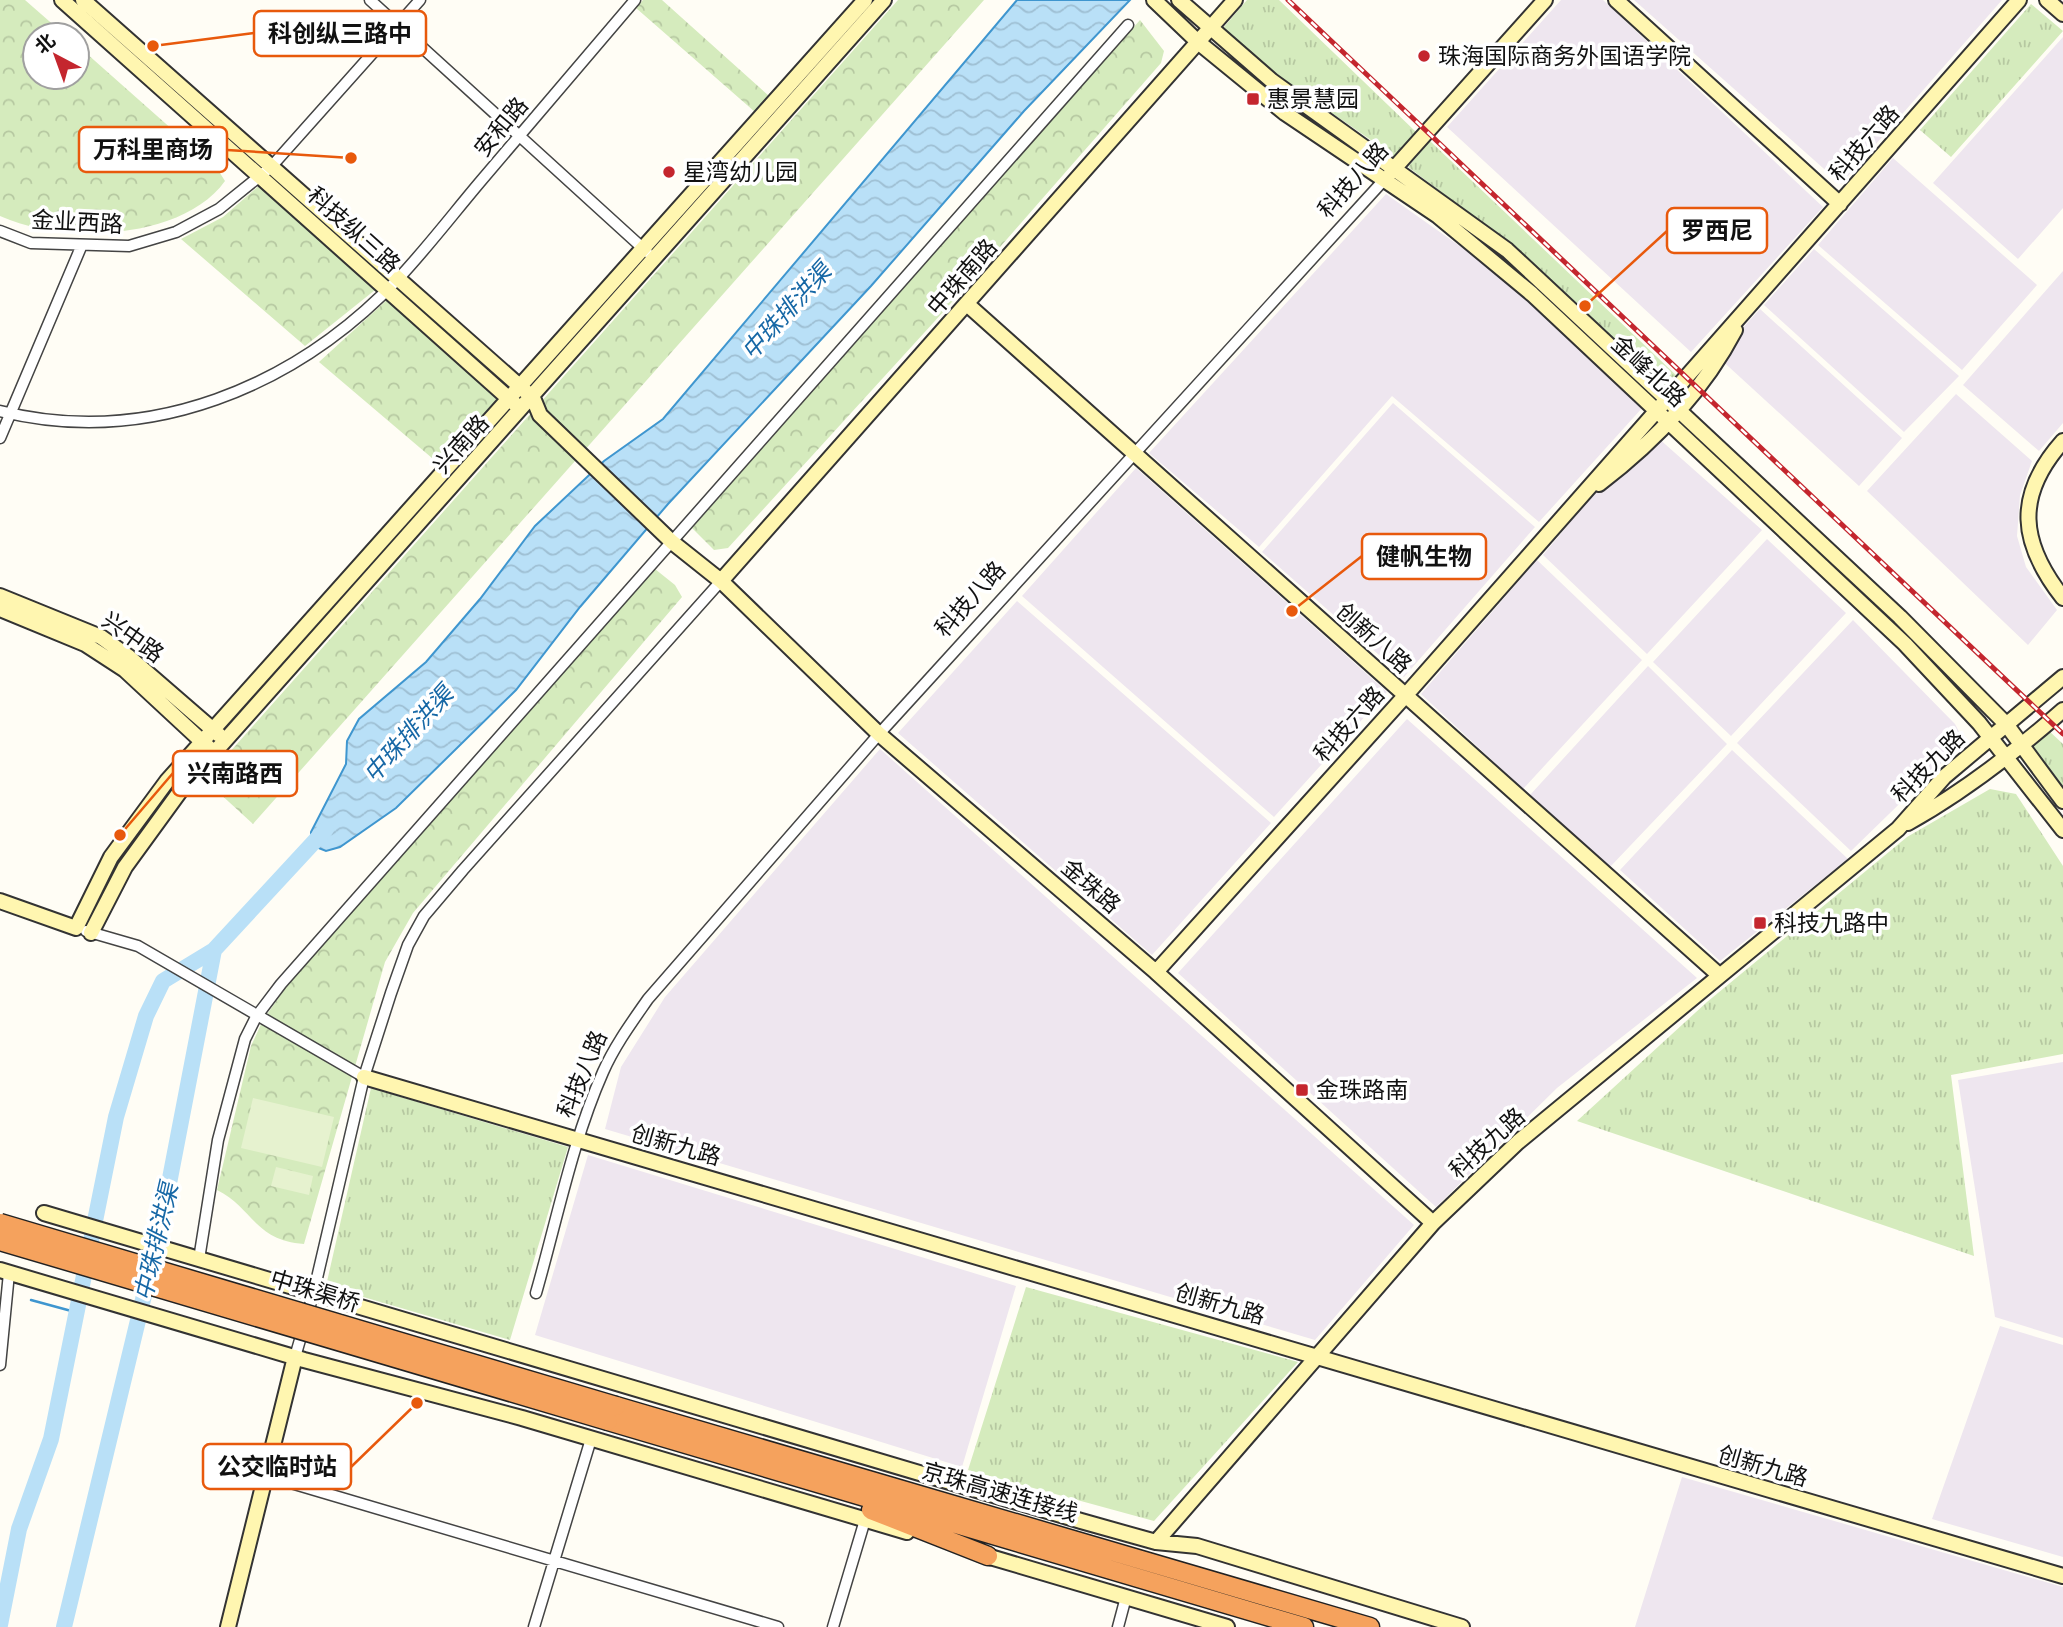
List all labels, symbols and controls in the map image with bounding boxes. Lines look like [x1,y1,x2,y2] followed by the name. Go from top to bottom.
[254,11,426,56] callout: 科创纵三路中
[268,19,412,48] text: 科创纵三路中
[21,21,91,91] north arrow
[30,29,60,58] text: 北
[1438,42,1691,70] place label: 珠海国际商务外国语学院
[1416,48,1432,64] marker: 珠海国际商务外国语学院
[1267,85,1359,113] place label: 惠景慧园
[1245,91,1261,107] marker: 惠景慧园
[468,92,534,162] street label: 安和路
[1823,99,1905,187] street label: 科技六路
[79,127,227,172] callout: 万科里商场
[93,135,213,164] text: 万科里商场
[1312,136,1394,224] street label: 科技八路
[683,158,798,186] place label: 星湾幼儿园
[661,164,677,180] marker: 星湾幼儿园
[302,181,406,279] street label: 科技纵三路
[30,206,124,238] street label: 金业西路
[1667,208,1767,253] callout: 罗西尼
[1681,216,1753,245] text: 罗西尼
[921,233,1003,321] street label: 中珠南路
[735,254,839,365] water label: 中珠排洪渠
[1606,329,1692,413] street label: 金峰北路
[428,409,494,479] street label: 兴南路
[1362,534,1486,579] callout: 健帆生物
[1376,542,1472,571] text: 健帆生物
[929,555,1011,643] street label: 科技八路
[1330,597,1418,679] street label: 创新八路
[97,606,169,668] street label: 兴中路
[357,677,461,788] water label: 中珠排洪渠
[1308,680,1390,768] street label: 科技六路
[1886,724,1970,808] street label: 科技九路
[173,751,297,796] callout: 兴南路西
[187,759,283,788] text: 兴南路西
[1056,853,1126,919] street label: 金珠路
[1774,909,1889,937] place label: 科技九路中
[1752,915,1768,931] marker: 科技九路中
[551,1026,613,1122] street label: 科技八路
[1316,1076,1408,1104] place label: 金珠路南
[1294,1082,1310,1098] marker: 金珠路南
[1443,1102,1531,1184] street label: 科技九路
[628,1119,724,1171] street label: 创新九路
[128,1177,184,1304] water label: 中珠排洪渠
[267,1264,363,1318] street label: 中珠渠桥
[1172,1278,1268,1330] street label: 创新九路
[1715,1440,1811,1492] street label: 创新九路
[203,1444,351,1489] callout: 公交临时站
[217,1452,337,1481] text: 公交临时站
[919,1456,1081,1528] street label: 京珠高速连接线

